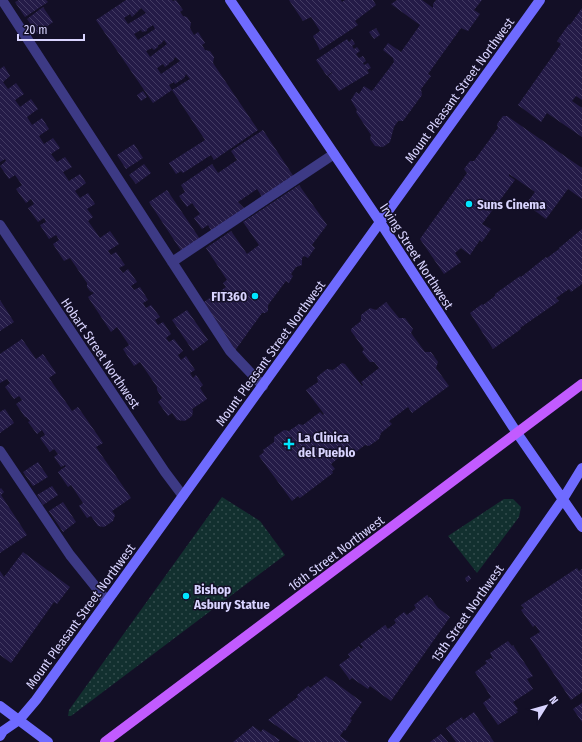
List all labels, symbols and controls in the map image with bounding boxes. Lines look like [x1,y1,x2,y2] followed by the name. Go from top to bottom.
[402,14,518,166] street label: Mount Pleasant Street Northwest
[18,16,84,42] scale bar
[24,23,48,37] text: 20 m
[477,197,546,212] place label: Suns Cinema
[464,199,474,209] marker: Suns Cinema
[377,201,457,313] street label: Irving Street Northwest
[213,277,329,429] street label: Mount Pleasant Street Northwest
[211,289,247,304] place label: FIT360
[250,291,260,301] marker: FIT360
[58,295,144,412] street label: Hobart Street Northwest
[298,430,356,460] place label: La Clinica del Pueblo
[283,438,295,450] marker: La Clinica del Pueblo
[286,512,388,594] street label: 16th Street Northwest
[23,540,139,692] street label: Mount Pleasant Street Northwest
[428,561,507,665] street label: 15th Street Northwest
[193,582,270,612] place label: Bishop Asbury Statue
[181,591,191,601] marker: Bishop Asbury Statue
[526,686,566,726] north arrow
[546,694,561,707] text: N

